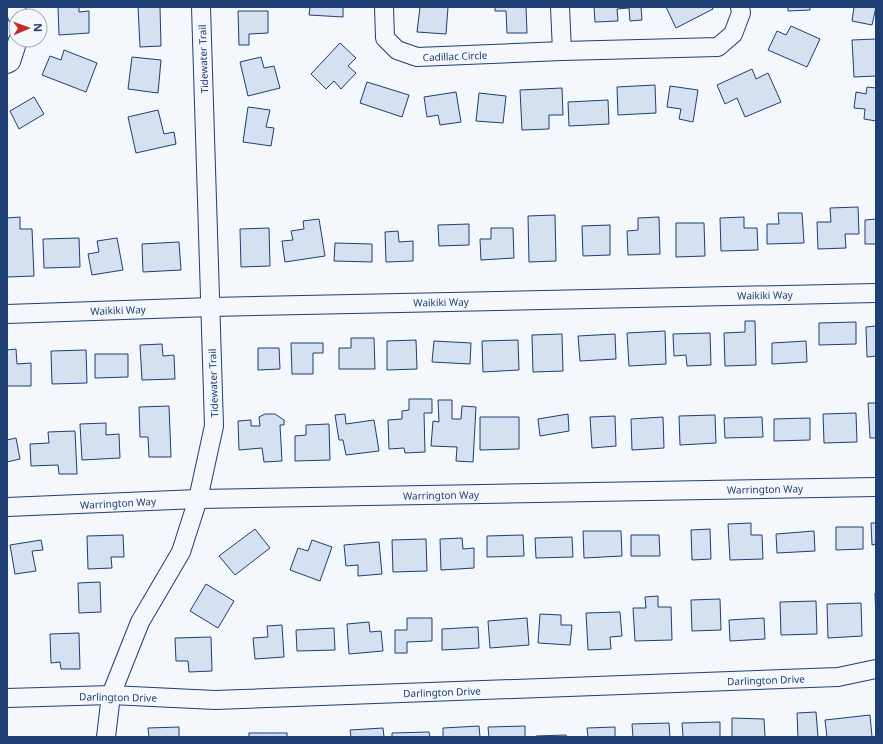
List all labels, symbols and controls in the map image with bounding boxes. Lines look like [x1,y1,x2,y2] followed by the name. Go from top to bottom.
[8,8,48,48] north arrow
[31,23,46,32] text: N
[195,24,211,94] street label: Tidewater Trail
[422,48,488,64] street label: Cadillac Circle
[737,288,794,302] street label: Waikiki Way
[413,295,470,309] street label: Waikiki Way
[90,302,147,318] street label: Waikiki Way
[205,348,221,418] street label: Tidewater Trail
[727,481,804,497] street label: Warrington Way
[403,487,480,503] street label: Warrington Way
[80,494,157,512] street label: Warrington Way
[727,672,805,688] street label: Darlington Drive
[403,684,481,700] street label: Darlington Drive
[79,689,157,705] street label: Darlington Drive

